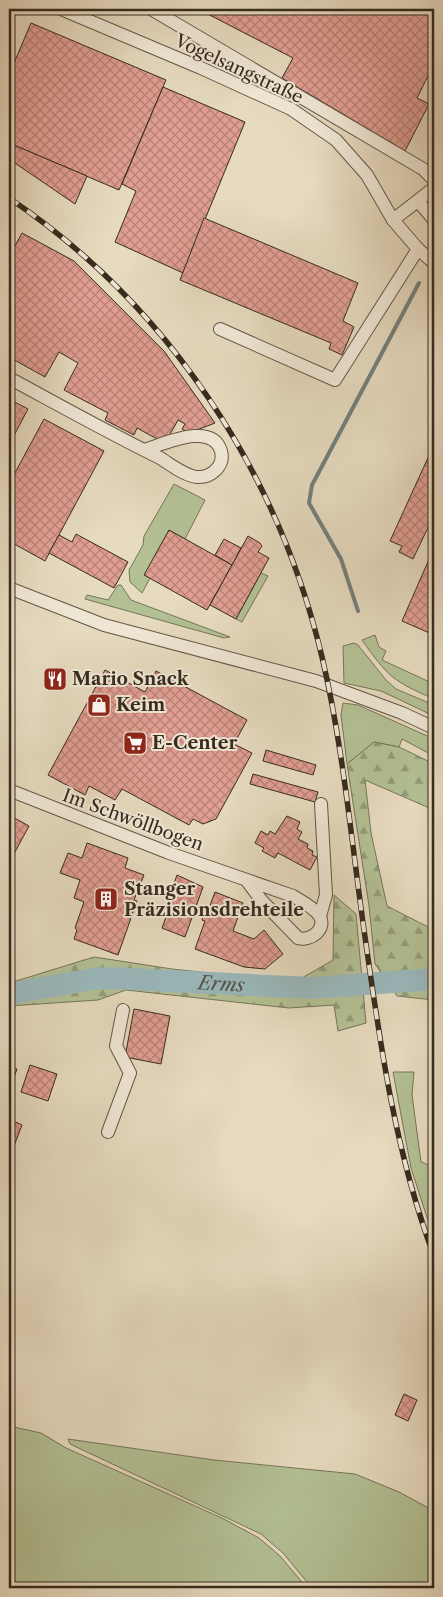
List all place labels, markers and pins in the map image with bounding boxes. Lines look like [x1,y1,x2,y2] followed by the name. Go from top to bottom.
[42,666,68,692] restaurant icon: Mario Snack
[72,668,190,690] place label: Mario Snack
[86,692,112,718] shop icon: Keim
[116,694,165,716] place label: Keim
[122,730,148,756] supermarket icon: E-Center
[152,732,237,754] place label: E-Center
[124,878,304,921] place label: Stanger Präzisionsdrehteile
[93,886,119,912] building icon: Stanger Präzisionsdrehteile

